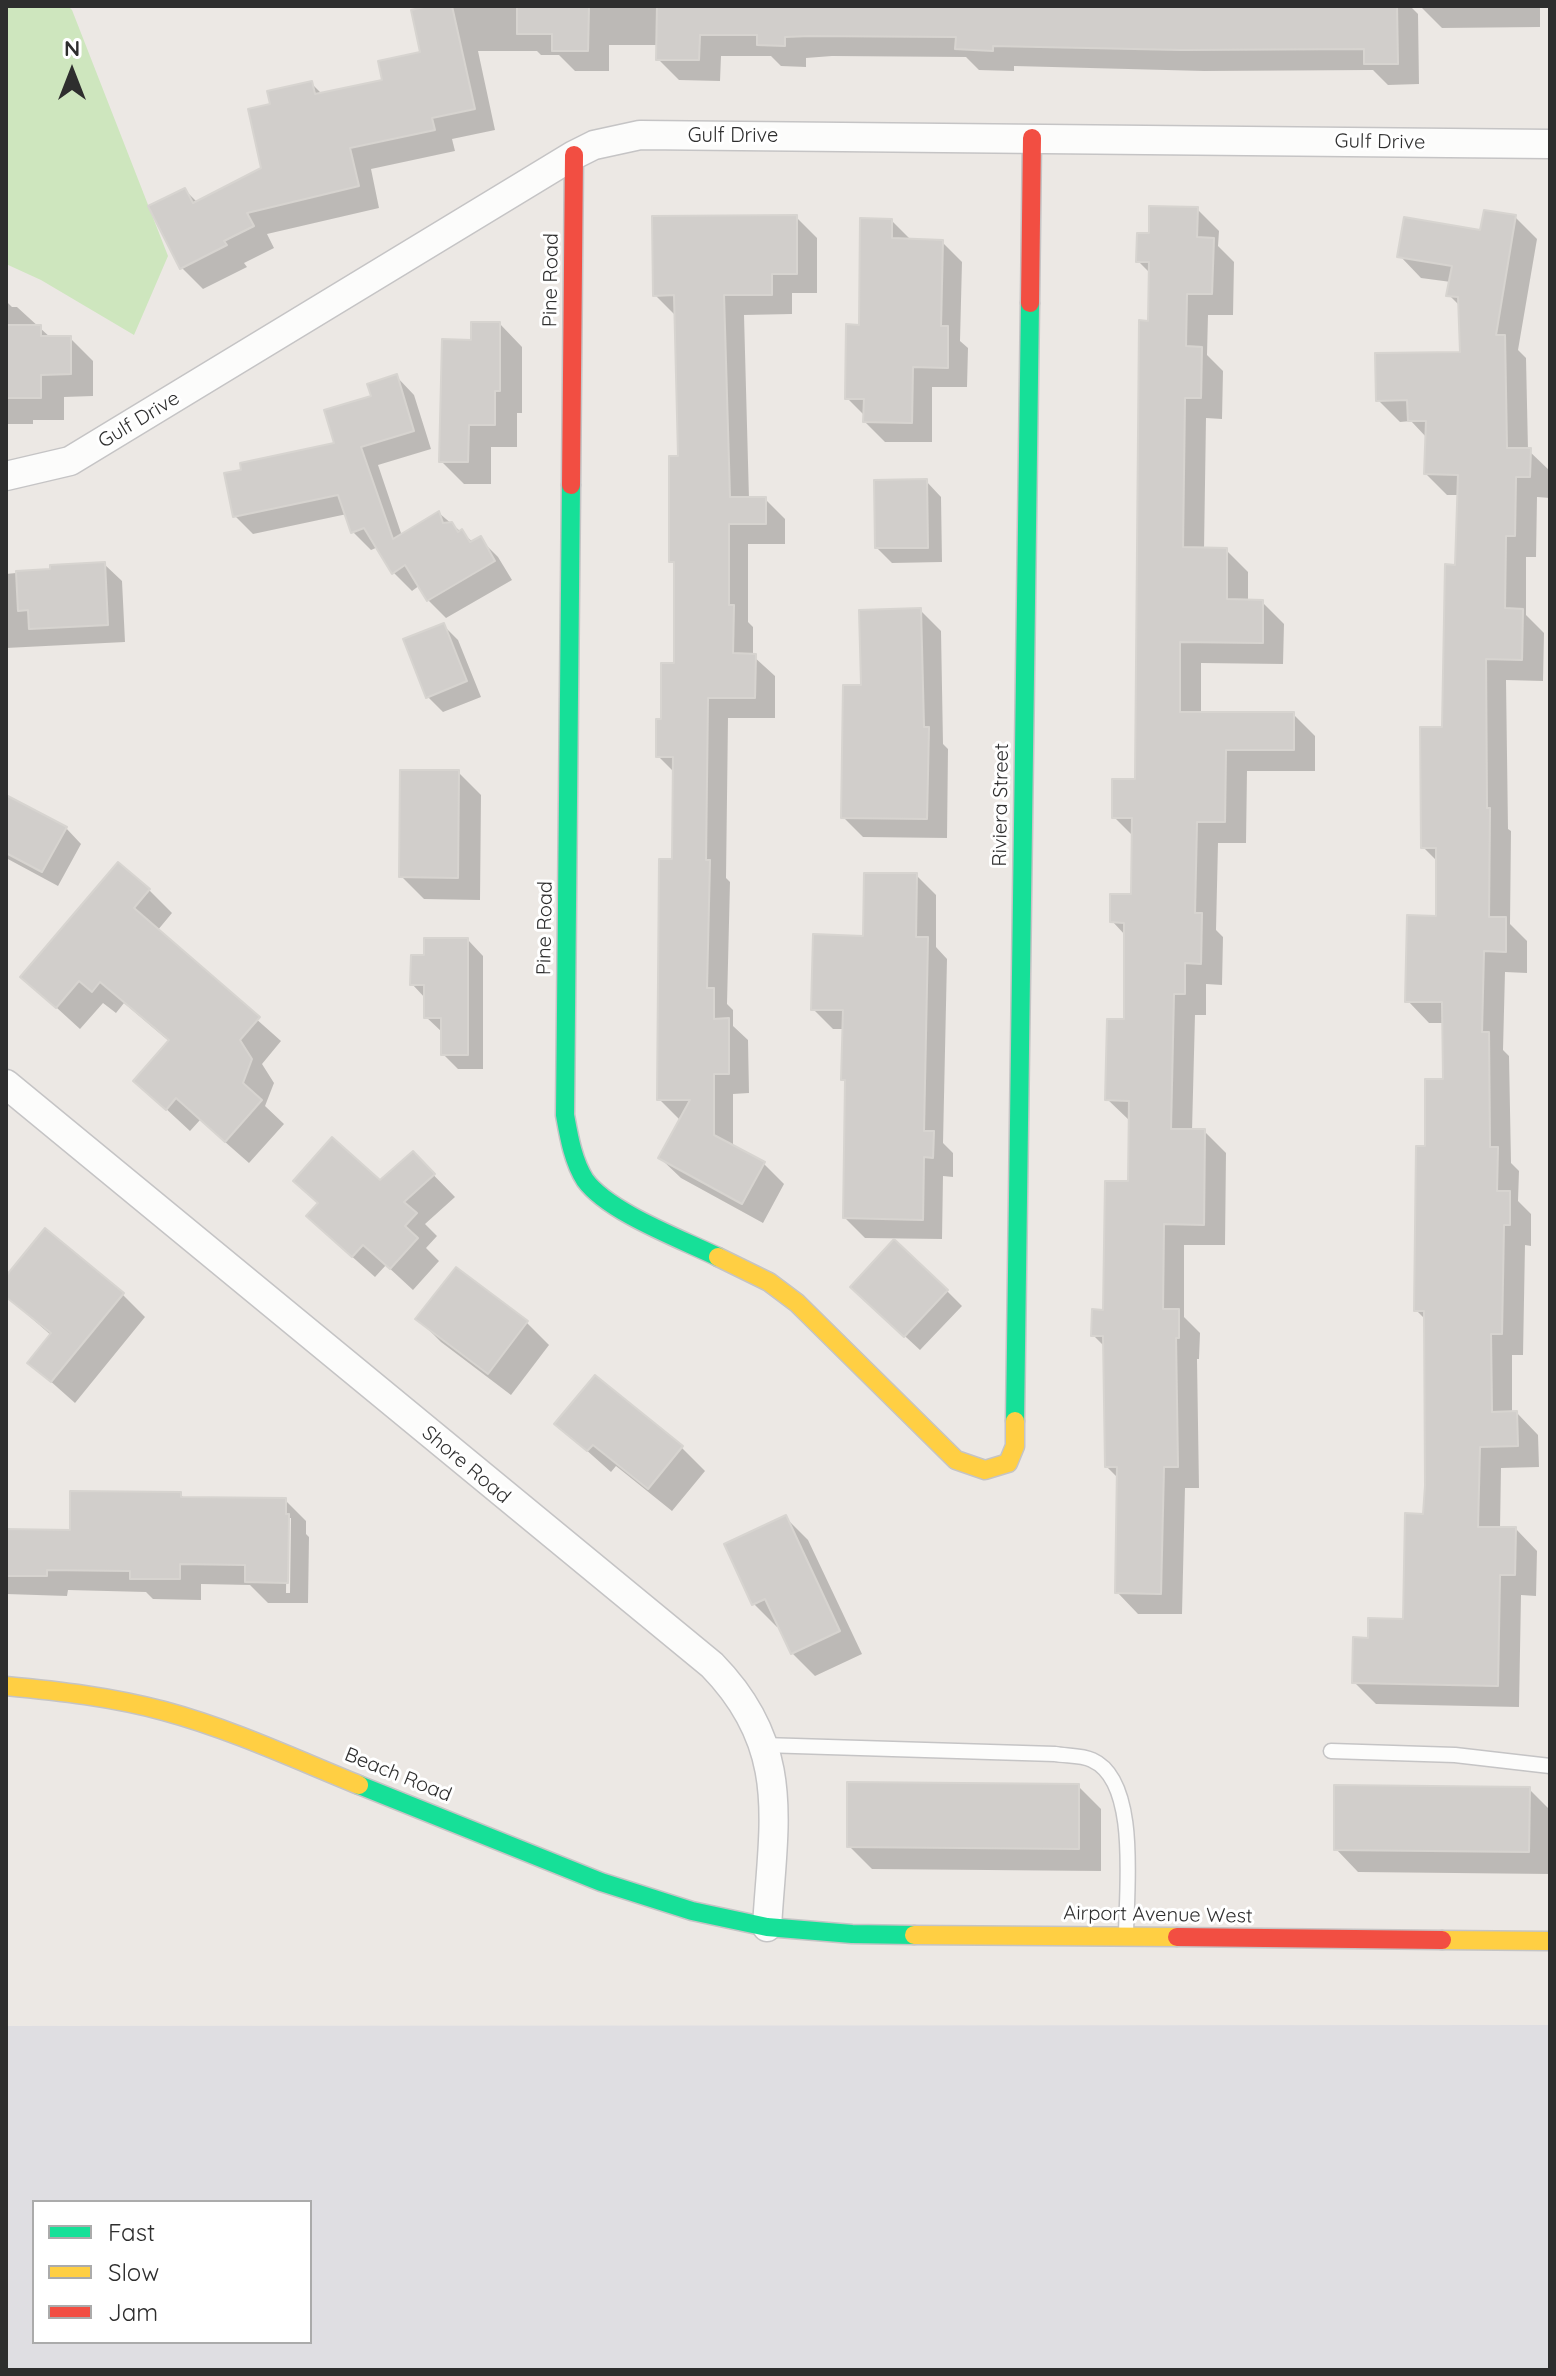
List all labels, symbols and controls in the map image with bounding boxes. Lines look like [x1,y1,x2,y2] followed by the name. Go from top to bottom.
[32,32,112,112] north arrow
[64,34,80,62] text: N
[688,124,778,148] street label: Gulf Drive
[1334,129,1426,155] street label: Gulf Drive
[538,233,564,327] street label: Pine Road
[94,386,184,454] street label: Gulf Drive
[988,743,1014,867] street label: Riviera Street
[532,881,558,975] street label: Pine Road
[417,1421,515,1509] street label: Shore Road
[341,1743,455,1807] street label: Beach Road
[1063,1901,1253,1929] street label: Airport Avenue West
[32,2200,312,2344] legend
[108,2217,155,2247] text: Fast
[108,2257,159,2287] text: Slow
[108,2297,158,2327] text: Jam

